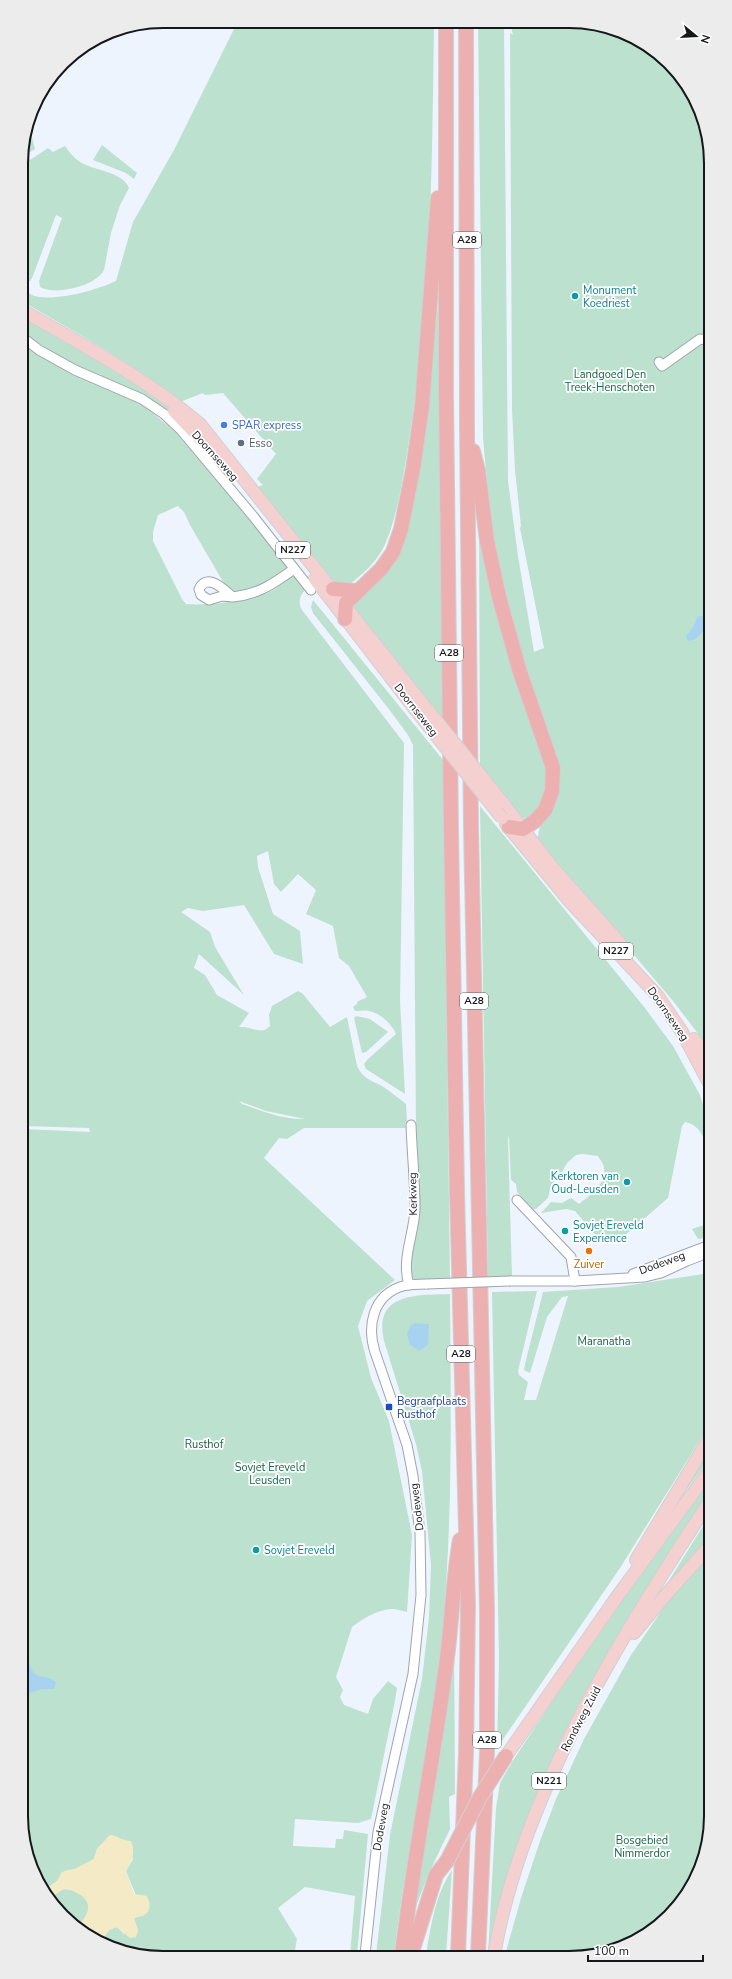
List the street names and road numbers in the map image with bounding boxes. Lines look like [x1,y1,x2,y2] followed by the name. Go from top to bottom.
[453,232,481,248] road number: A28
[188,428,242,484] street label: Doornseweg
[276,542,310,558] road number: N227
[435,645,463,661] road number: A28
[391,681,441,739] street label: Doornseweg
[599,943,633,959] road number: N227
[644,984,692,1044] street label: Doornseweg
[460,993,488,1009] road number: A28
[405,1172,421,1216] street label: Kerkweg
[637,1248,687,1278] street label: Dodeweg
[447,1346,475,1362] road number: A28
[407,1482,427,1532] street label: Dodeweg
[558,1684,604,1754] street label: Rondweg Zuid
[473,1732,501,1748] road number: A28
[532,1773,566,1789] road number: N221
[369,1802,393,1852] street label: Dodeweg

